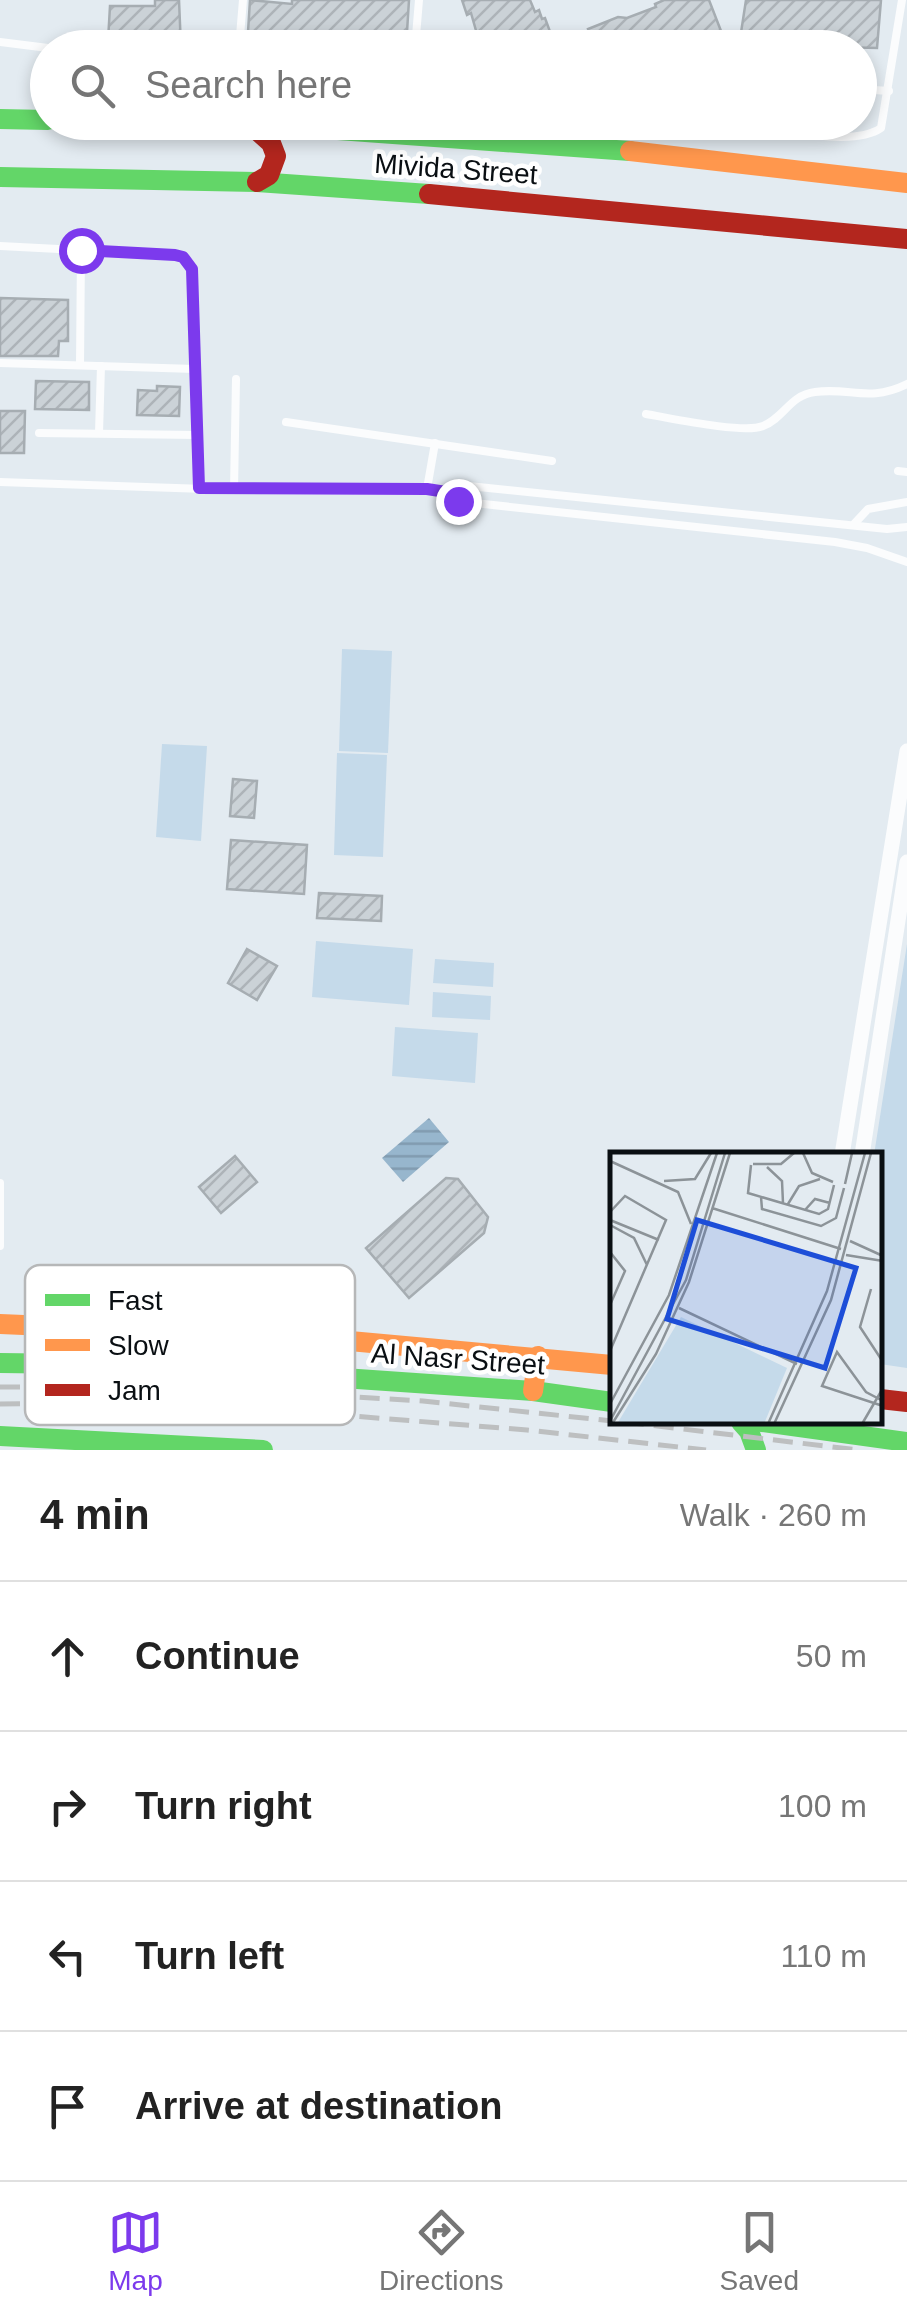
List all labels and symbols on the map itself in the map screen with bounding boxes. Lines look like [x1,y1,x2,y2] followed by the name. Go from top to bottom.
[373,148,539,190] street label: Mivida Street
[59,228,105,274] route start
[436,479,482,525] route end
[610,1152,882,1425] inset map
[25,1265,355,1425] legend
[108,1285,163,1316] text: Fast
[108,1330,169,1361] text: Slow
[370,1337,546,1381] street label: Al Nasr Street
[108,1375,161,1406] text: Jam

